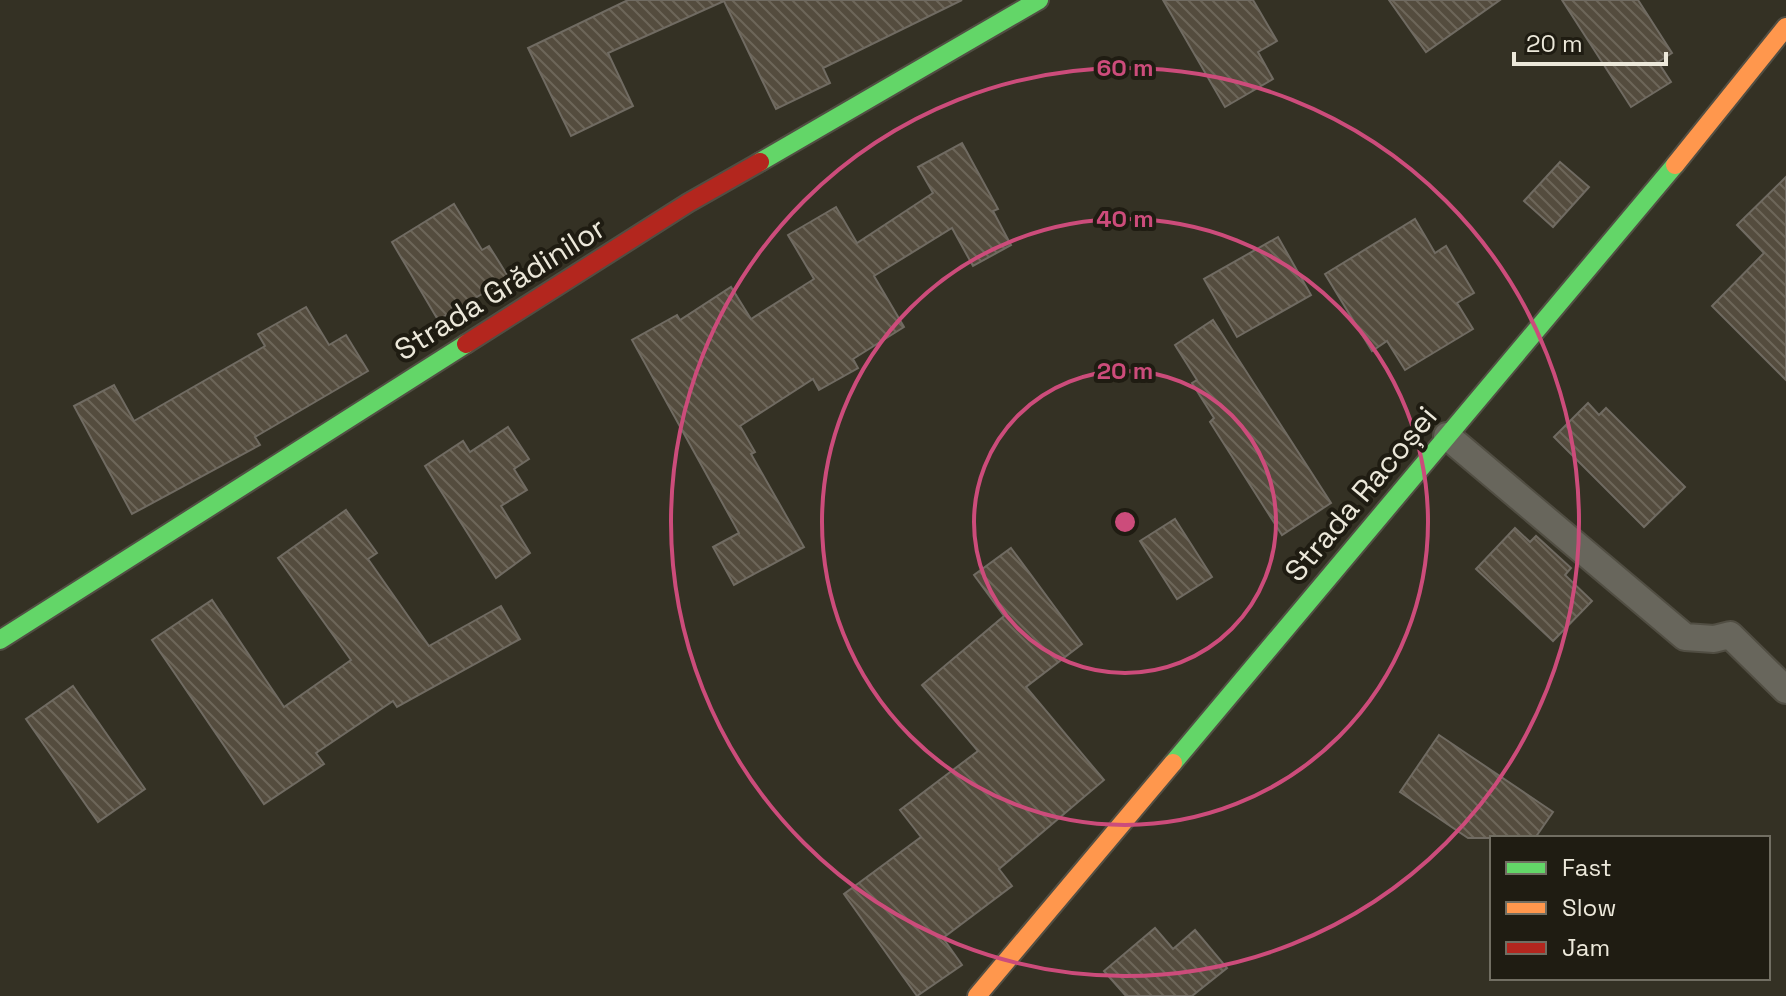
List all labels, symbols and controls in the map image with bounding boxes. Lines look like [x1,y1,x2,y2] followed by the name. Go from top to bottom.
[1514,16,1666,66] scale bar
[1526,28,1583,59] text: 20 m
[1097,52,1153,83] text: 60 m
[1096,203,1154,234] text: 40 m
[387,208,612,369] street label: Strada Grădinilor
[1097,355,1153,386] text: 20 m
[1276,398,1445,589] street label: Strada Racoșei
[1111,508,1139,536] centre of rings
[1490,836,1770,980] legend
[1562,852,1612,883] text: Fast
[1562,892,1616,923] text: Slow
[1562,932,1610,963] text: Jam

